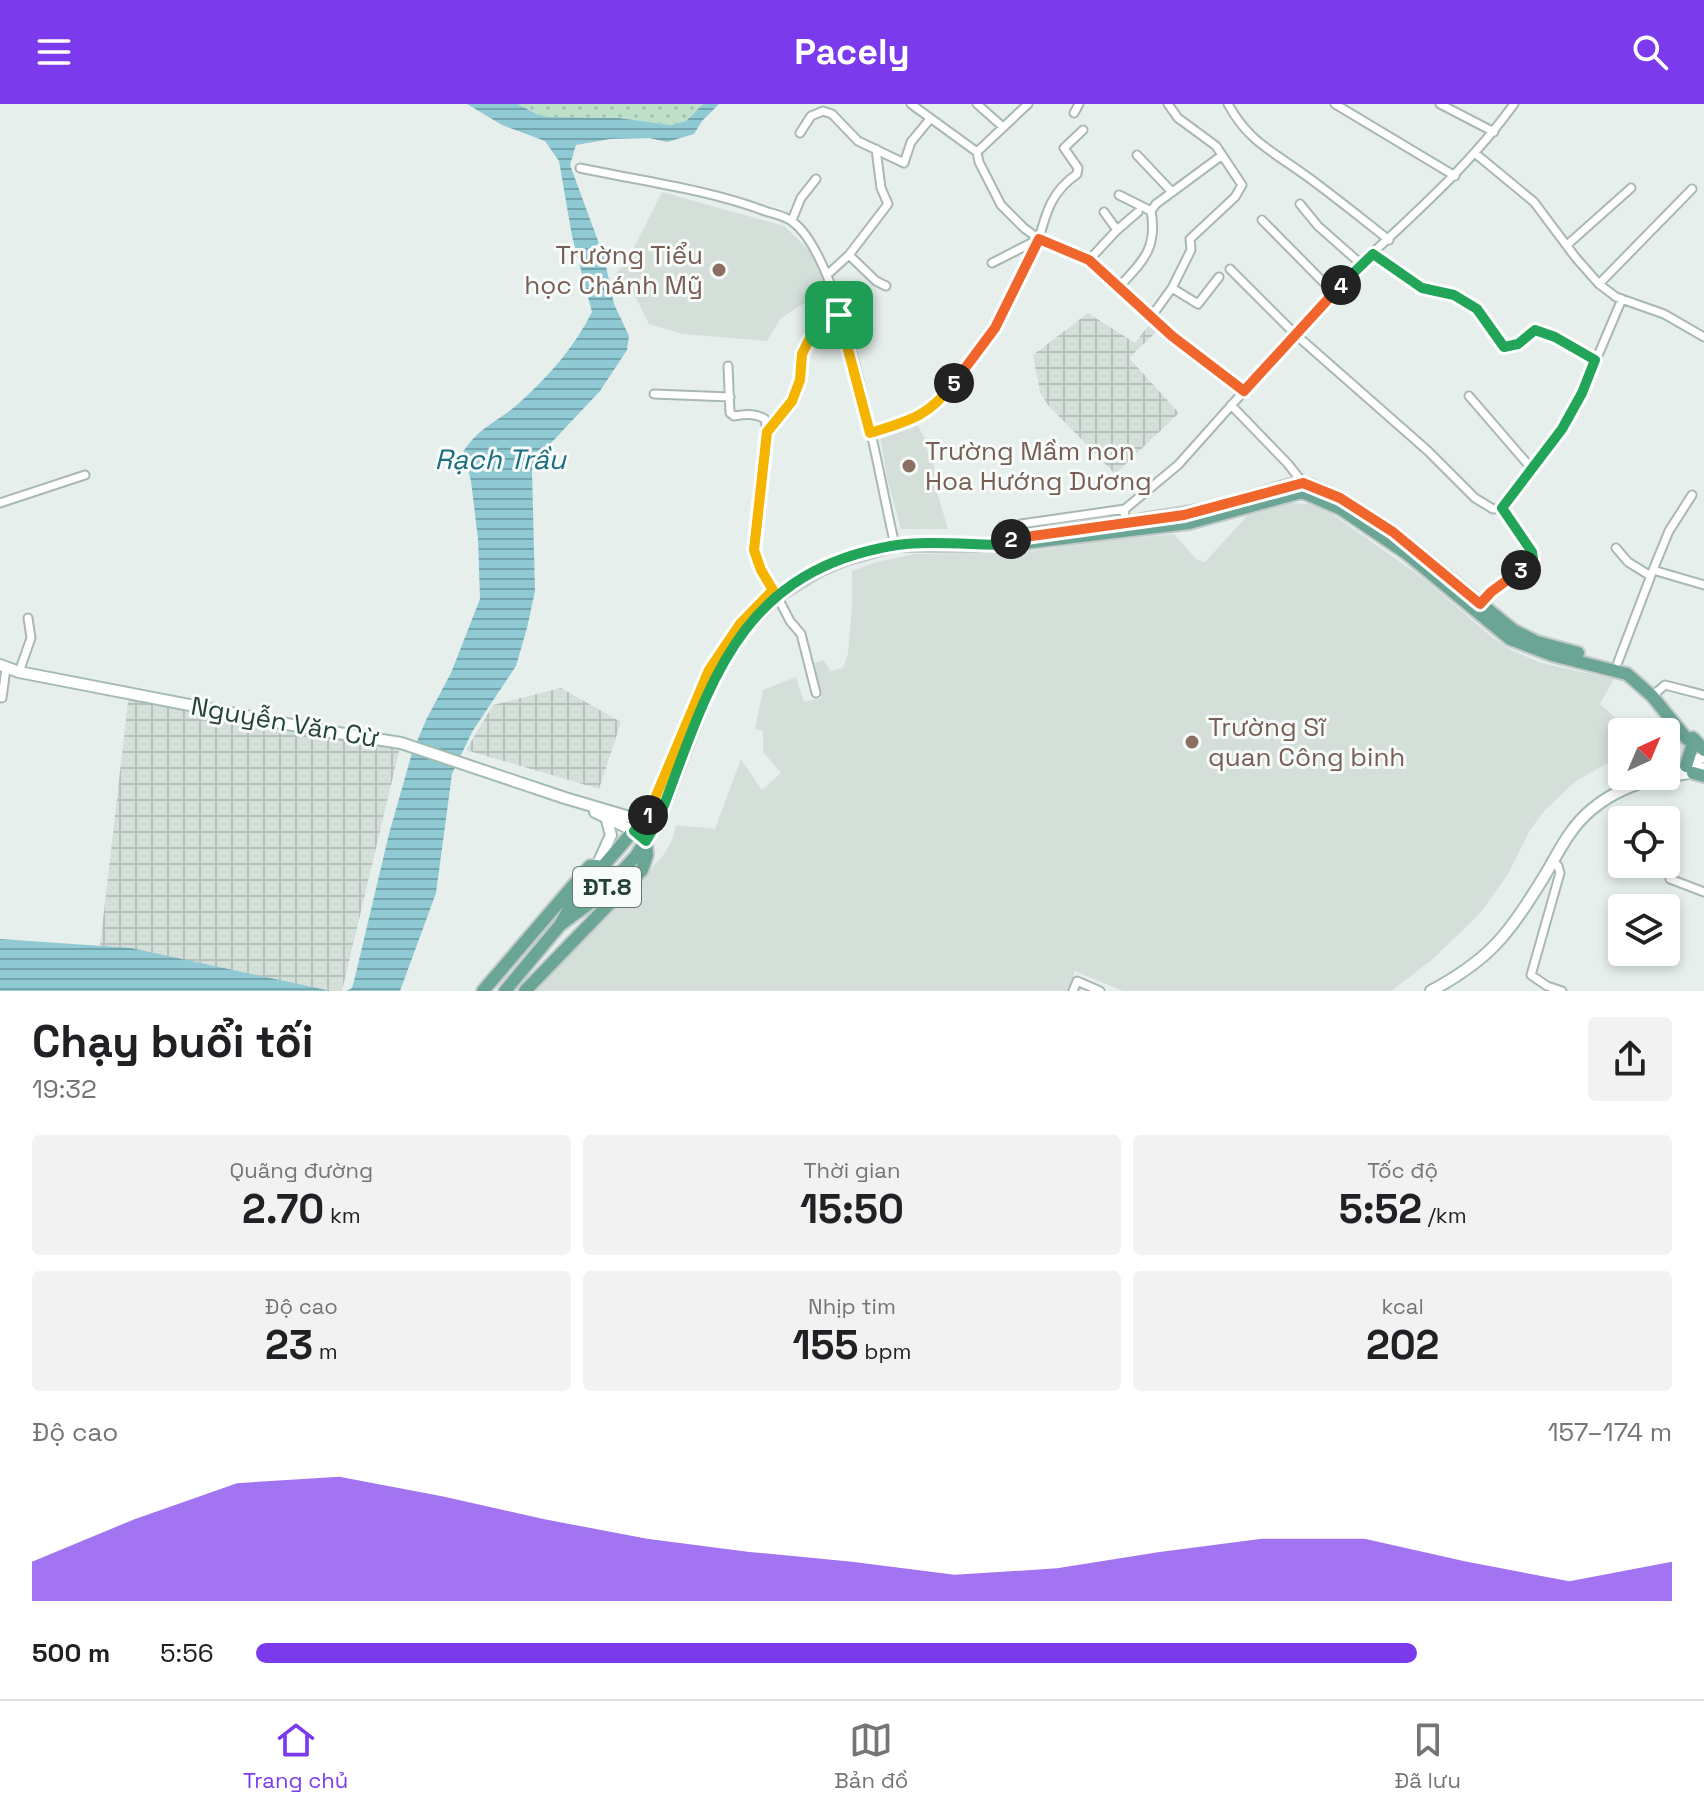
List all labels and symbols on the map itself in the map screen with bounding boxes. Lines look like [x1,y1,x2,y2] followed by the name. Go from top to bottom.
[524,238,703,302] place label: Trường Tiểu học Chánh Mỹ
[710,261,728,279] marker: Trường Tiểu học Chánh Mỹ
[1321,265,1361,305] pin: 4
[805,281,873,349] pin
[934,363,974,403] pin: 5
[925,434,1152,498] place label: Trường Mầm non Hoa Hướng Dương
[434,441,567,477] water label: Rạch Trầu
[900,457,918,475] marker: Trường Mầm non Hoa Hướng Dương
[991,519,1031,559] pin: 2
[1501,550,1541,590] pin: 3
[188,689,382,755] street label: Nguyễn Văn Cừ
[1208,710,1405,774] place label: Trường Sĩ quan Công binh
[1608,718,1680,790] north arrow
[1183,733,1201,751] marker: Trường Sĩ quan Công binh
[628,795,668,835] pin: 1
[573,867,641,907] road number: ĐT.8

